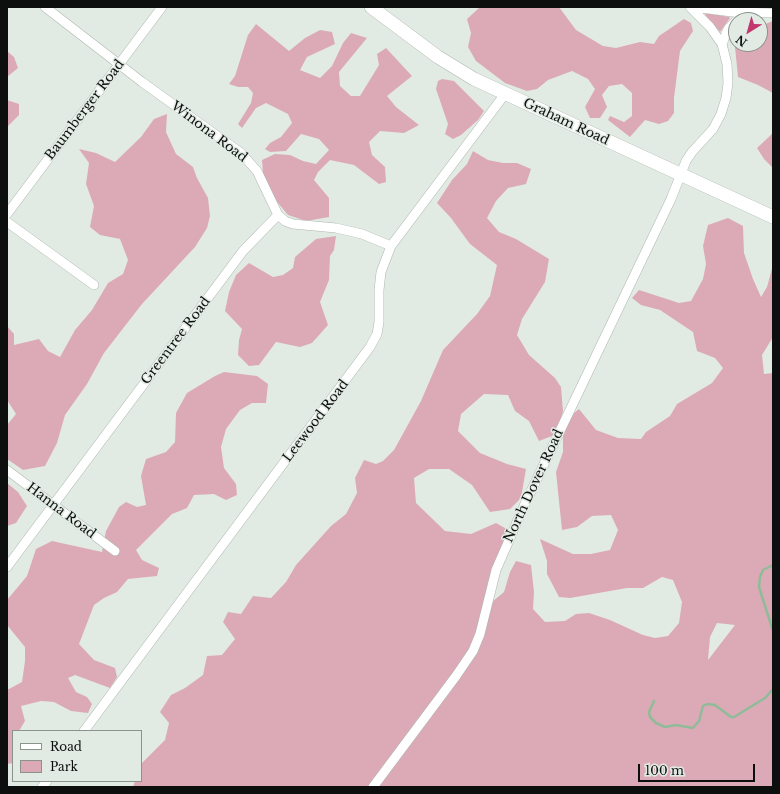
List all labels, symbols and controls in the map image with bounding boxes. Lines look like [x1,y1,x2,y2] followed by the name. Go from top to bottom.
[728,12,768,52] north arrow
[733,32,750,49] text: N
[42,57,128,163] street label: Baumberger Road
[521,95,611,149] street label: Graham Road
[168,98,250,166] street label: Winona Road
[138,294,214,388] street label: Greentree Road
[280,377,352,465] street label: Leewood Road
[501,427,567,545] street label: North Dover Road
[23,480,99,542] street label: Hanna Road
[12,730,142,782] legend
[50,739,82,754] text: Road
[640,756,757,782] scale bar
[50,759,78,774] text: Park
[645,763,684,778] text: 100 m

